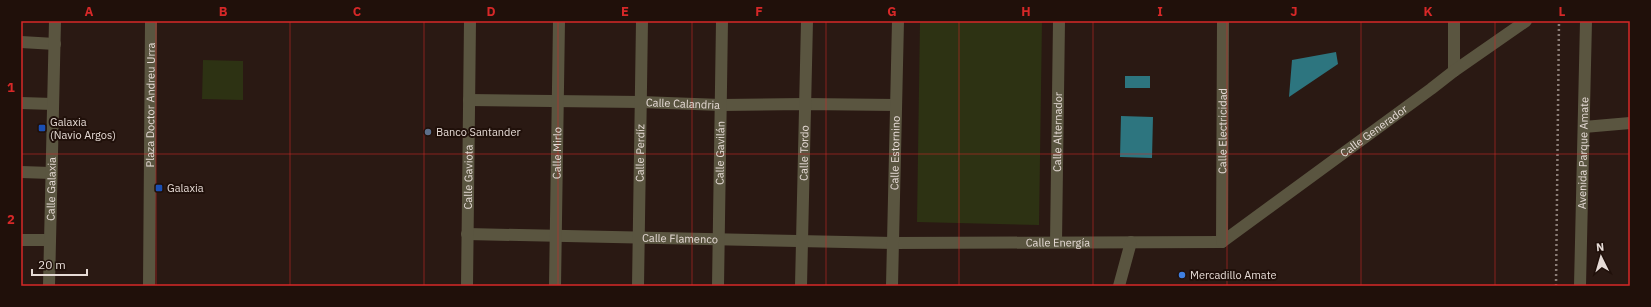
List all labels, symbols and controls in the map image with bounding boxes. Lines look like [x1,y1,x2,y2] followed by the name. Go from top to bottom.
[85,3,94,20] text: A
[219,3,228,20] text: B
[353,3,362,20] text: C
[486,3,496,20] text: D
[621,3,629,20] text: E
[755,3,763,20] text: F
[887,3,897,20] text: G
[1021,3,1031,20] text: H
[1157,3,1163,20] text: I
[1290,3,1298,20] text: J
[1423,3,1433,20] text: K
[1559,3,1566,20] text: L
[143,42,158,168] street label: Plaza Doctor Andreu Urra
[7,79,15,96] text: 1
[1215,88,1230,174] street label: Calle Electricidad
[1050,92,1065,172] street label: Calle Alternador
[646,95,720,112] street label: Calle Calandria
[1575,97,1591,209] street label: Avenida Parque Amate
[1337,102,1410,160] street label: Calle Generador
[50,115,116,142] place label: Galaxia (Navio Argos)
[887,116,903,190] street label: Calle Estornino
[713,121,727,185] street label: Calle Gavilán
[37,123,47,133] marker: Galaxia (Navio Argos)
[633,124,647,182] street label: Calle Perdíz
[436,125,520,139] place label: Banco Santander
[796,125,812,181] street label: Calle Tordo
[423,127,433,137] marker: Banco Santander
[550,127,564,179] street label: Calle Mirlo
[461,144,476,210] street label: Calle Gaviota
[43,157,59,221] street label: Calle Galaxia
[167,181,204,195] place label: Galaxia
[154,183,164,193] marker: Galaxia
[7,211,15,228] text: 2
[642,231,718,246] street label: Calle Flamenco
[1026,235,1090,250] street label: Calle Energía
[1581,237,1621,277] north arrow
[1596,240,1605,254] text: N
[32,251,87,277] scale bar
[38,257,66,272] text: 20 m
[1190,268,1277,282] place label: Mercadillo Amate
[1177,270,1187,280] marker: Mercadillo Amate

